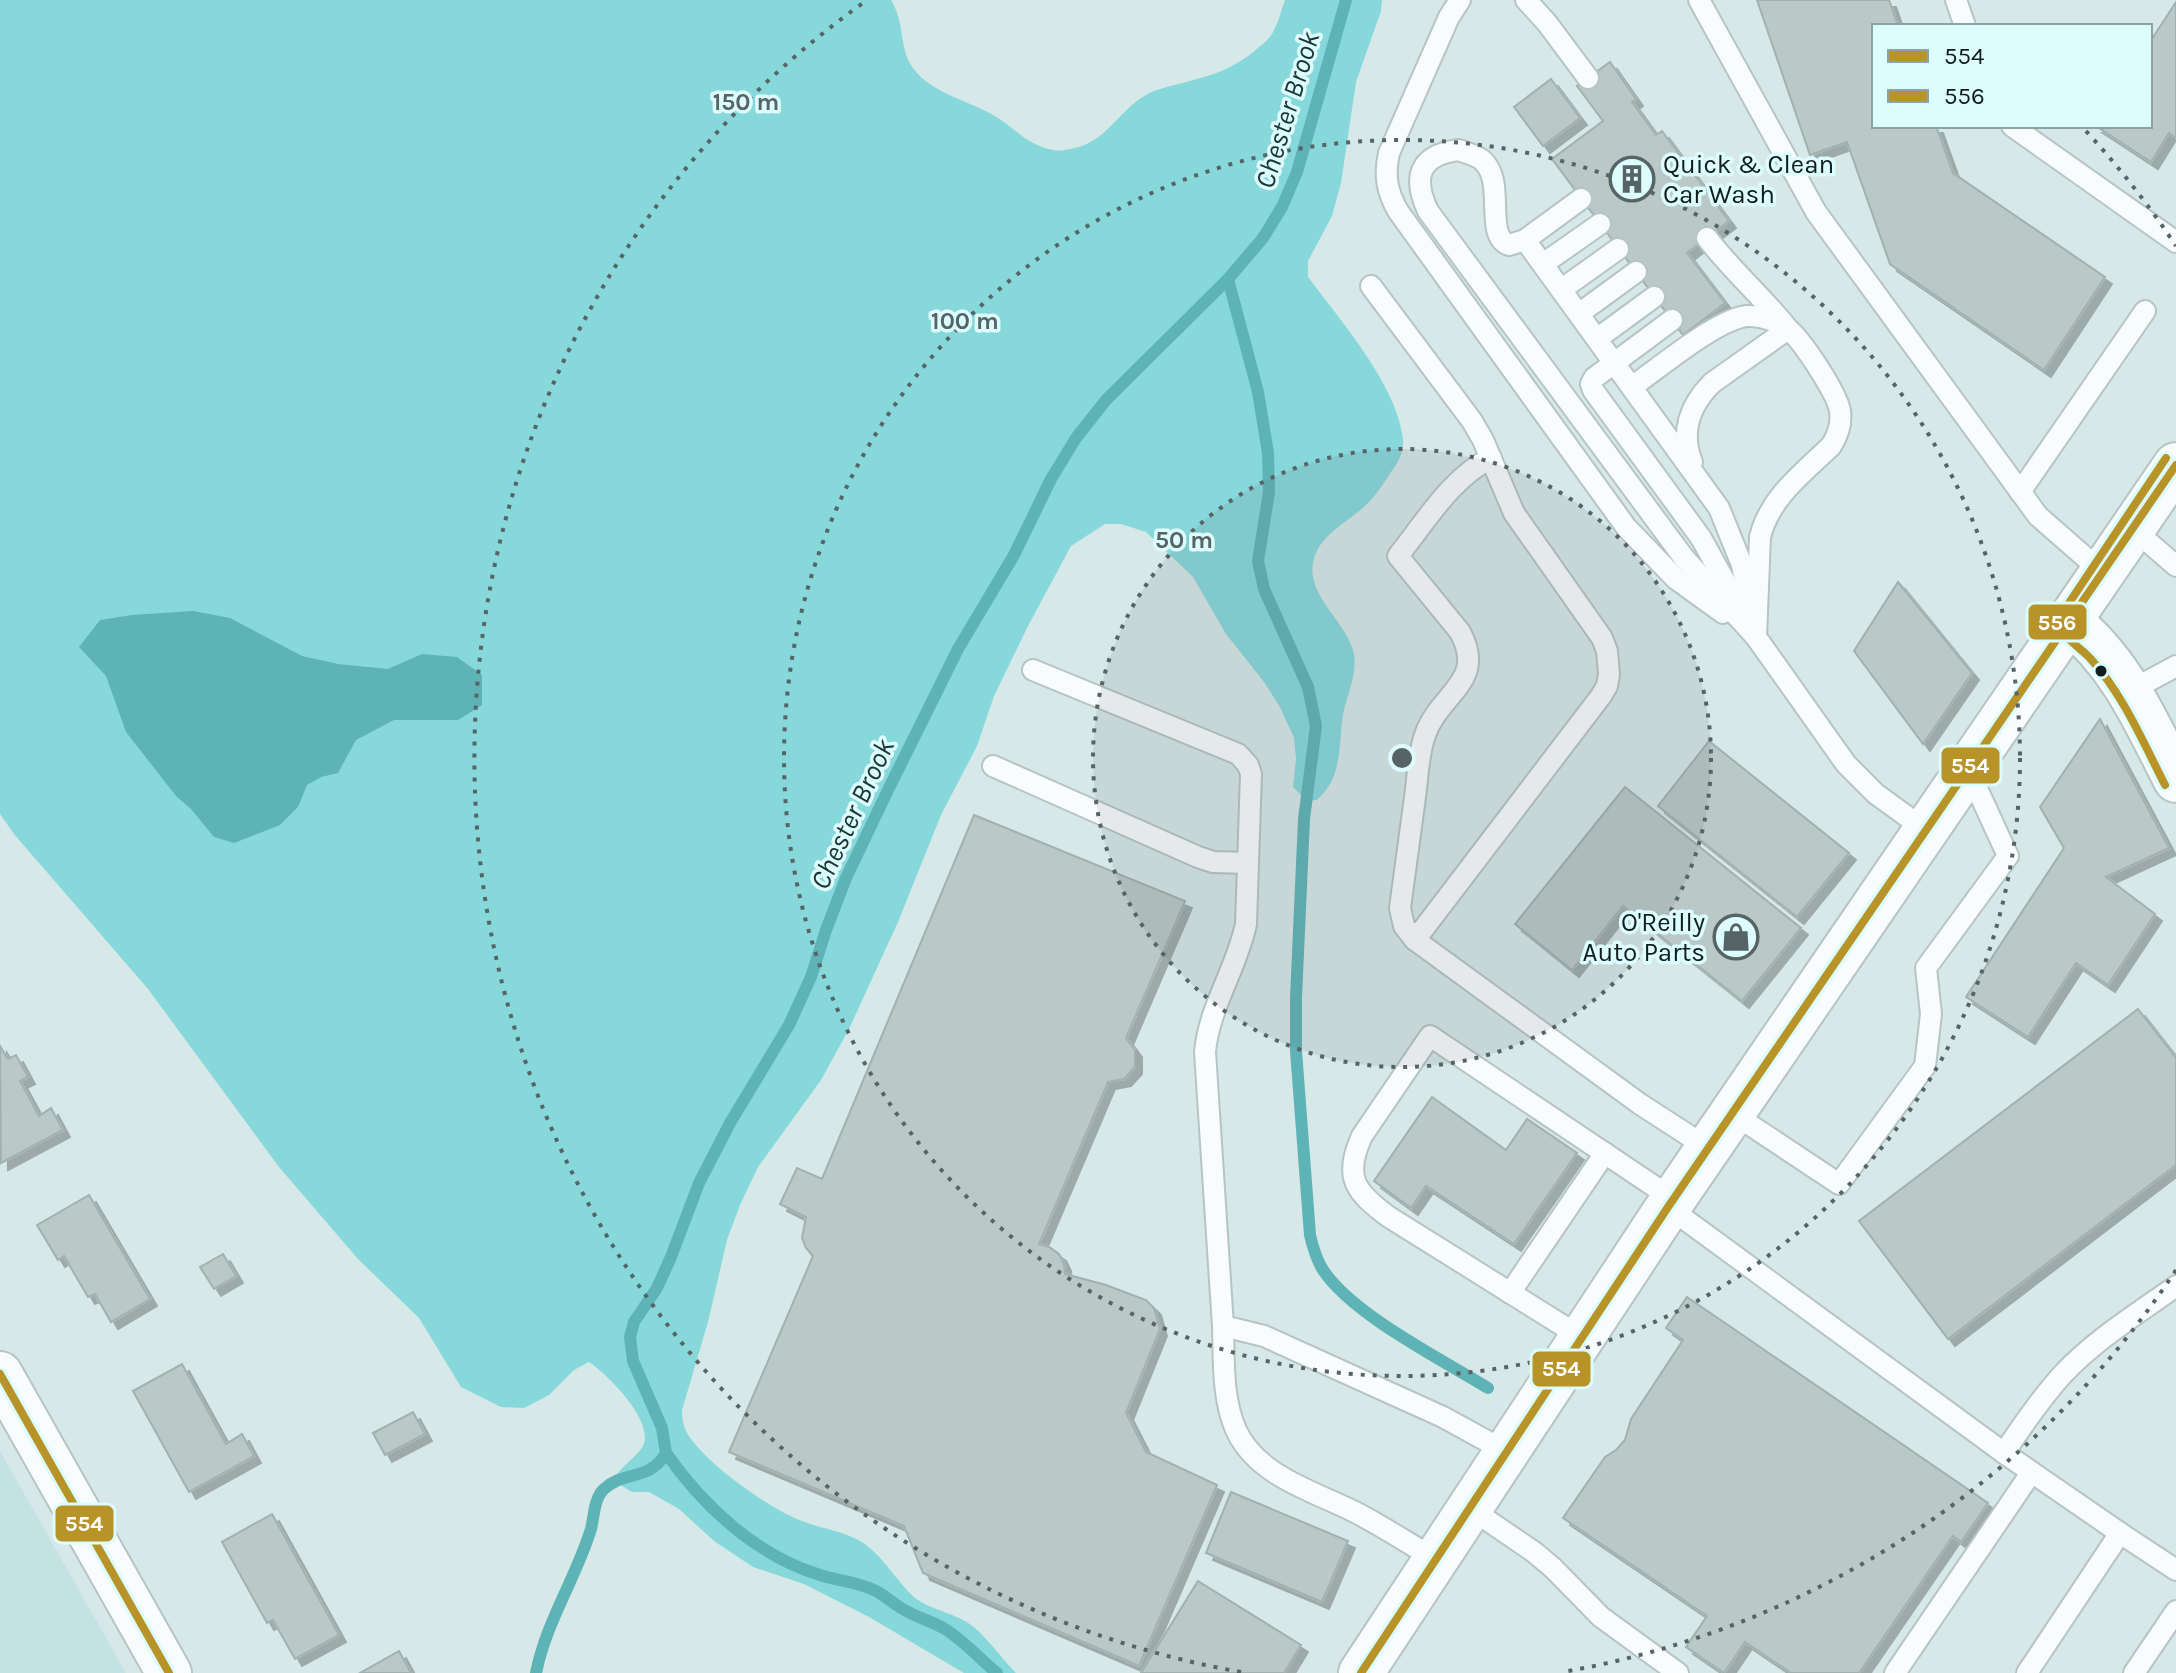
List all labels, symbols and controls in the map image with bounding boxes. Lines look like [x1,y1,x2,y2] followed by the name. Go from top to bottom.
[1872,24,2152,128] legend
[1248,27,1327,192] water label: Chester Brook
[1944,42,1985,70] text: 554
[1944,82,1985,110] text: 556
[713,88,779,116] text: 150 m
[1663,149,1834,210] place label: Quick & Clean Car Wash
[1608,155,1656,203] building icon: Quick & Clean Car Wash
[931,307,999,335] text: 100 m
[1155,526,1213,554] text: 50 m
[2027,603,2088,641] line badge: 556
[2038,610,2076,636] text: 556
[2093,663,2109,679] unlabelled marker
[803,733,901,894] water label: Chester Brook
[1388,744,1416,772] centre of rings
[1940,746,2001,785] line badge: 554
[1951,753,1989,779] text: 554
[1583,907,1705,968] place label: O'Reilly Auto Parts
[1712,913,1760,961] shop icon: O'Reilly Auto Parts
[1531,1350,1592,1388] line badge: 554
[1542,1356,1580,1382] text: 554
[54,1504,115,1543] line badge: 554
[65,1511,103,1537] text: 554

